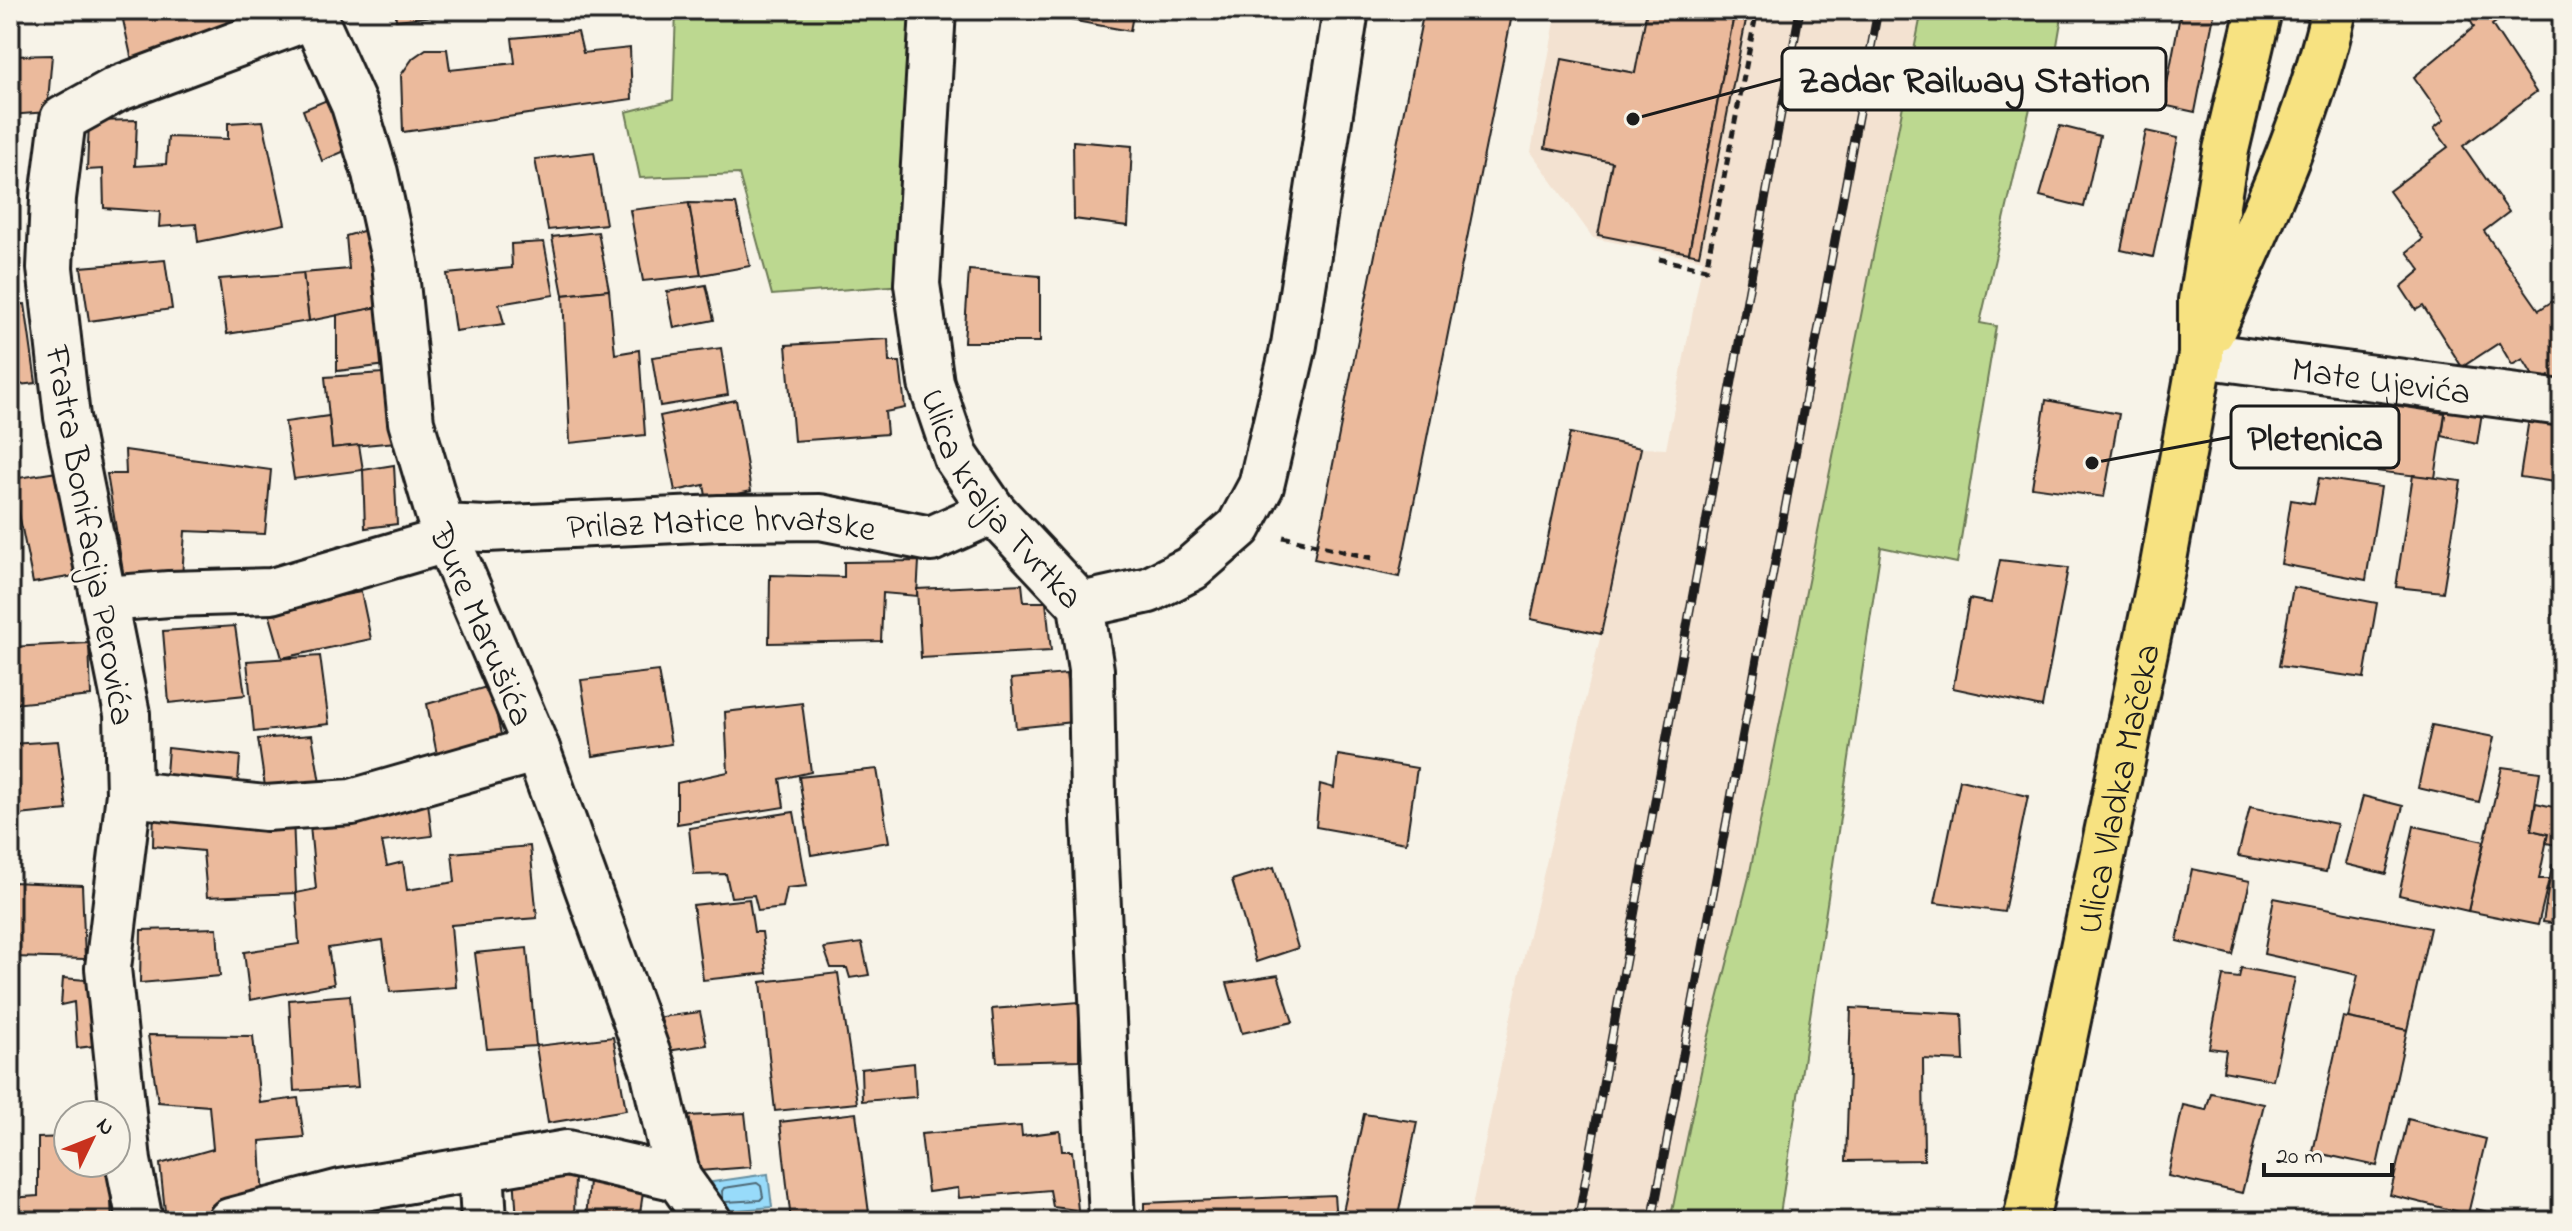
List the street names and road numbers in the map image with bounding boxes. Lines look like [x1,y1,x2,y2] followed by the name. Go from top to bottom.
[28,341,147,730] street label: Fratra Bonifacija Perovića
[2288,345,2474,422] street label: Mate Ujevića
[904,383,1094,623] street label: Ulica kralja Tvrtka
[565,494,881,559] street label: Prilaz Matice hrvatske
[412,515,546,735] street label: Đure Marušića
[2065,639,2177,939] street label: Ulica Vladka Mačeka

